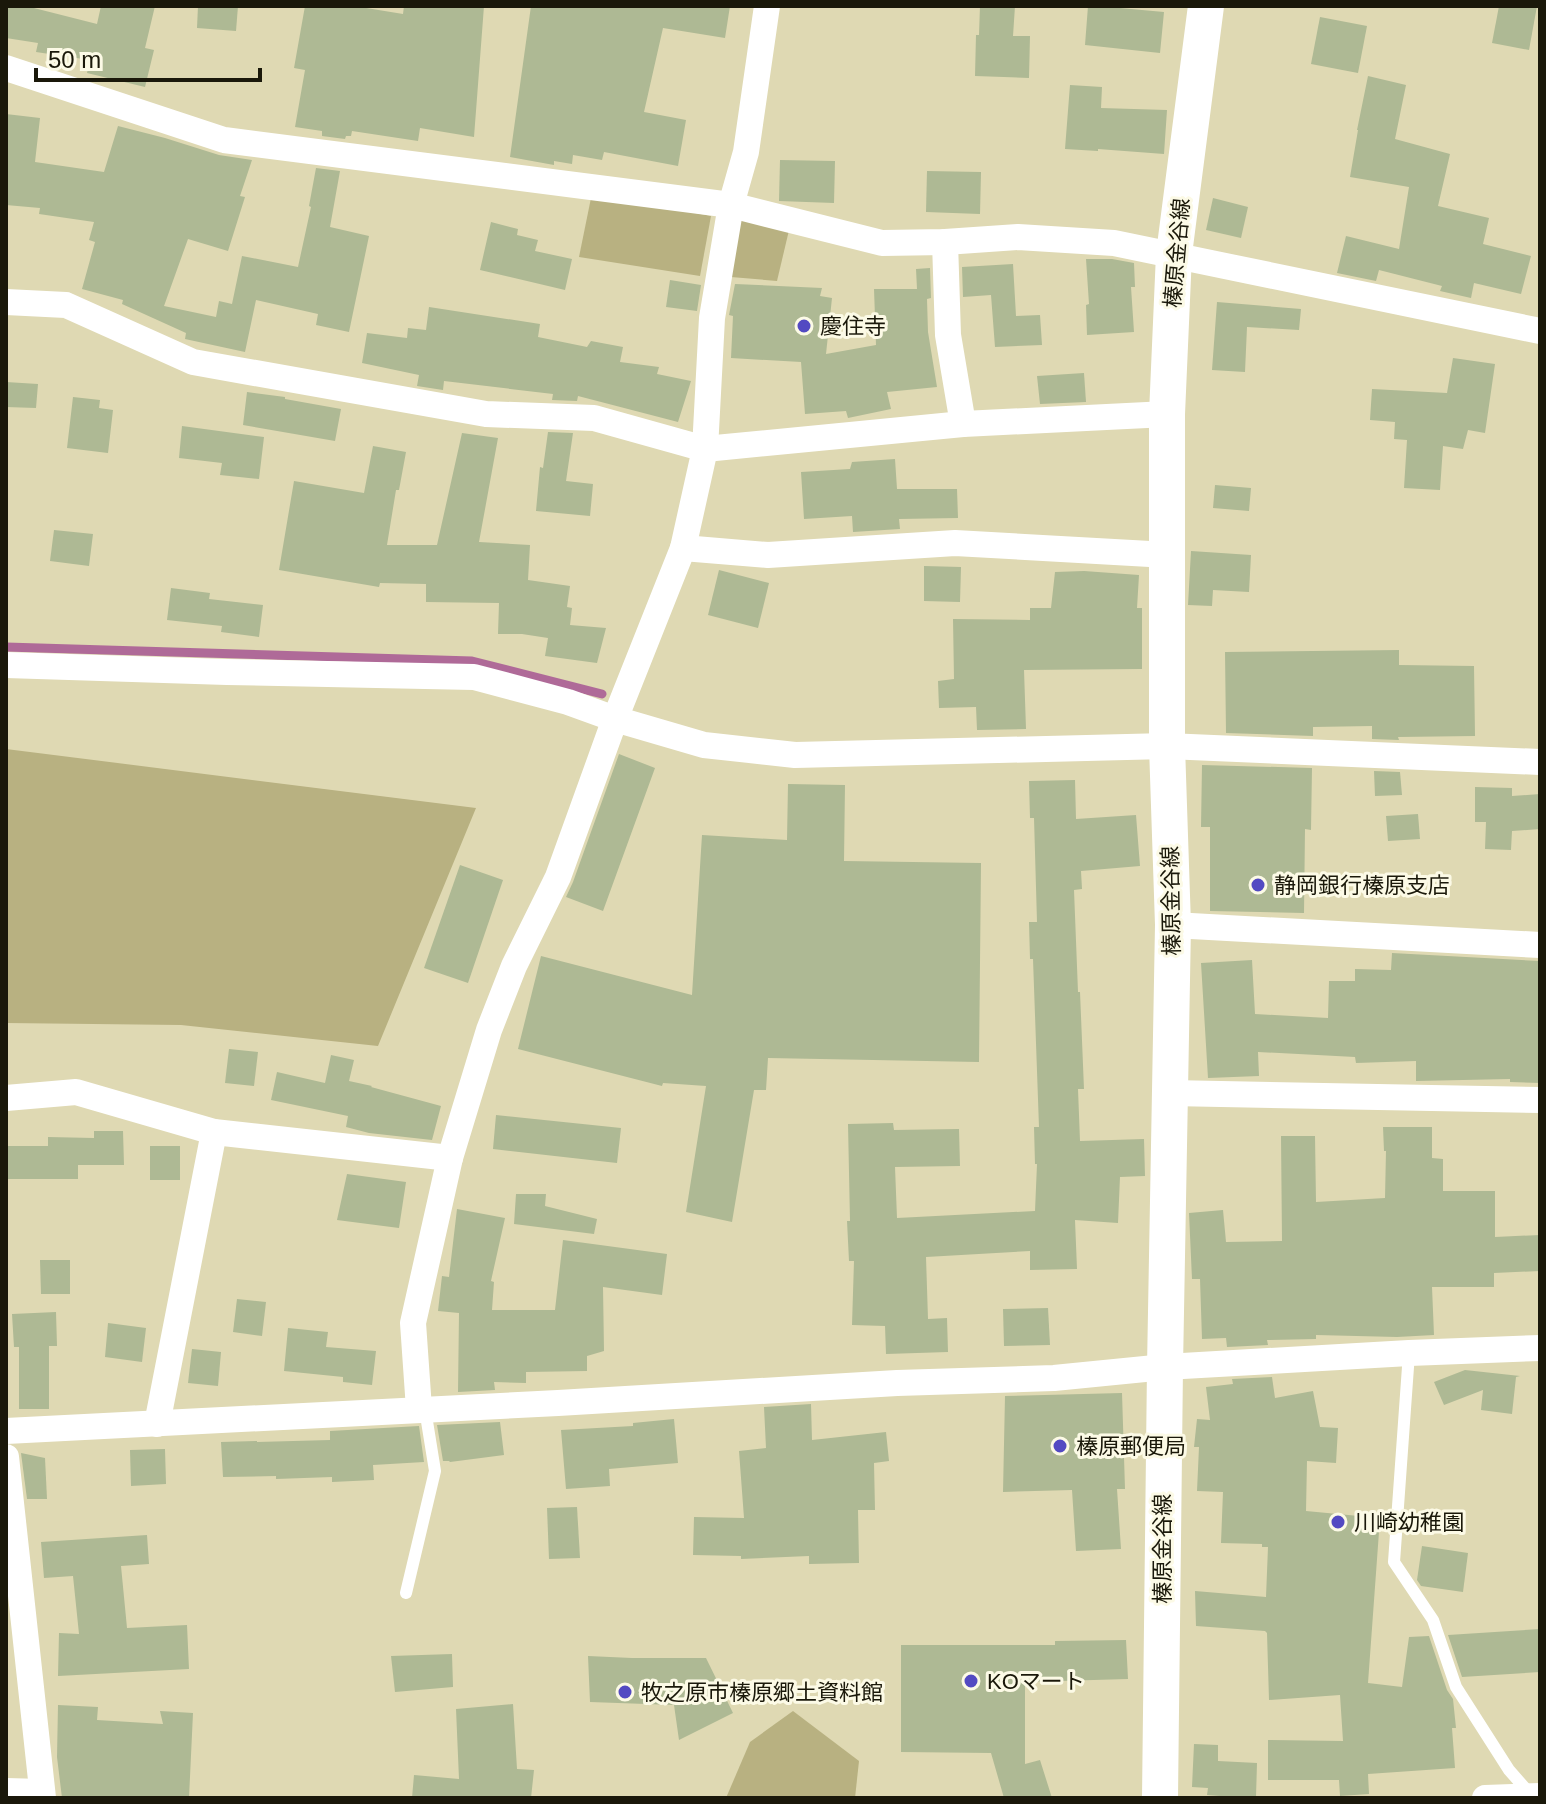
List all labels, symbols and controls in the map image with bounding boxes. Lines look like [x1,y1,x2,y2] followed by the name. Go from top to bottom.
[36,32,260,82] scale bar
[48,46,101,73] text: 50 m
[1160,197,1194,309] street label: 榛原金谷線
[820,314,886,339] place label: 慶住寺
[795,317,813,335] marker: 慶住寺
[1158,846,1184,956] street label: 榛原金谷線
[1274,873,1450,898] place label: 静岡銀行榛原支店
[1249,876,1267,894] marker: 静岡銀行榛原支店
[1076,1434,1186,1459] place label: 榛原郵便局
[1051,1437,1069,1455] marker: 榛原郵便局
[1150,1494,1175,1604] street label: 榛原金谷線
[1354,1510,1464,1535] place label: 川崎幼稚園
[1329,1513,1347,1531] marker: 川崎幼稚園
[987,1669,1085,1694] place label: KOマート
[962,1672,980,1690] marker: KOマート
[641,1680,883,1705] place label: 牧之原市榛原郷土資料館
[616,1683,634,1701] marker: 牧之原市榛原郷土資料館

